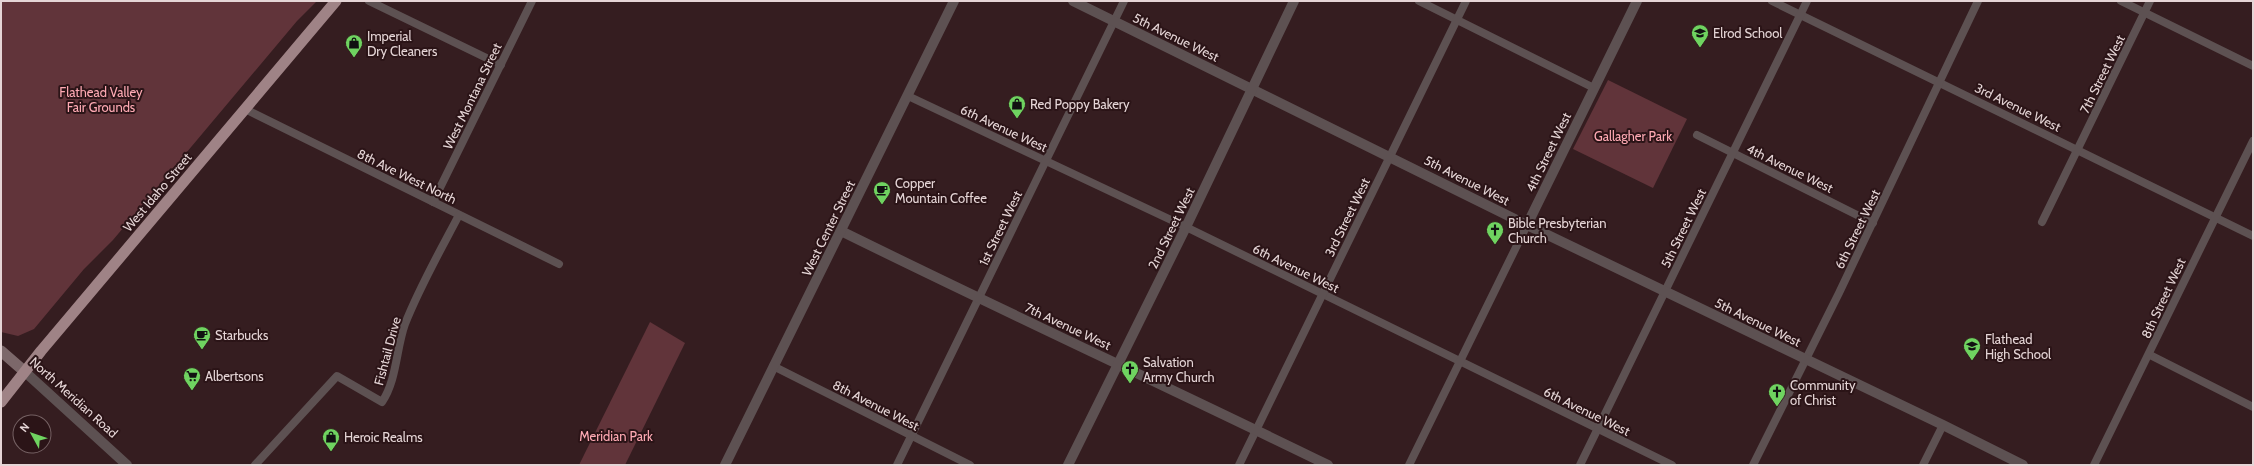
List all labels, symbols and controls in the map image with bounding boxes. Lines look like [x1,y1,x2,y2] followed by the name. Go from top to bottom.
[1130,9,1222,65] street label: 5th Avenue West
[1690,23,1710,48] school or university icon: Elrod School
[1713,25,1782,41] place label: Elrod School
[367,28,438,59] place label: Imperial Dry Cleaners
[2076,32,2128,116] street label: 7th Street West
[344,33,364,58] shop icon: Imperial Dry Cleaners
[439,40,505,152] street label: West Montana Street
[1972,79,2064,135] street label: 3rd Avenue West
[59,84,143,115] park label: Flathead Valley Fair Grounds
[1007,94,1027,119] shop icon: Red Poppy Bakery
[1030,96,1130,112] place label: Red Poppy Bakery
[958,101,1051,155] street label: 6th Avenue West
[1522,109,1574,194] street label: 4th Street West
[1594,128,1672,144] park label: Gallagher Park
[1744,140,1836,196] street label: 4th Avenue West
[355,145,459,207] street label: 8th Ave West North
[119,149,195,235] street label: West Idaho Street
[1422,152,1513,209] street label: 5th Avenue West
[1321,174,1373,259] street label: 3rd Street West
[895,175,987,206] place label: Copper Mountain Coffee
[798,177,858,278] street label: West Center Street
[872,180,892,205] cafe icon: Copper Mountain Coffee
[1144,184,1198,271] street label: 2nd Street West
[1657,185,1709,270] street label: 5th Street West
[1831,186,1883,271] street label: 6th Street West
[975,187,1025,268] street label: 1st Street West
[1508,215,1607,246] place label: Bible Presbyterian Church
[1485,220,1505,245] church icon: Bible Presbyterian Church
[1250,240,1342,296] street label: 6th Avenue West
[2137,255,2189,341] street label: 8th Street West
[1712,294,1804,350] street label: 5th Avenue West
[1022,299,1114,353] street label: 7th Avenue West
[370,315,404,387] street label: Fishtail Drive
[192,325,212,350] cafe icon: Starbucks
[215,327,269,343] place label: Starbucks
[1985,331,2051,362] place label: Flathead High School
[1962,336,1982,361] school or university icon: Flathead High School
[27,353,121,441] street label: North Meridian Road
[1143,354,1215,385] place label: Salvation Army Church
[1120,359,1140,384] church icon: Salvation Army Church
[182,366,202,391] supermarket icon: Albertsons
[205,368,264,384] place label: Albertsons
[830,376,922,434] street label: 8th Avenue West
[1790,377,1856,408] place label: Community of Christ
[1767,382,1787,407] church icon: Community of Christ
[1541,383,1633,439] street label: 6th Avenue West
[12,414,52,454] north arrow
[16,420,32,435] text: N
[321,427,341,452] shop icon: Heroic Realms
[579,428,653,444] park label: Meridian Park
[344,429,423,445] place label: Heroic Realms

